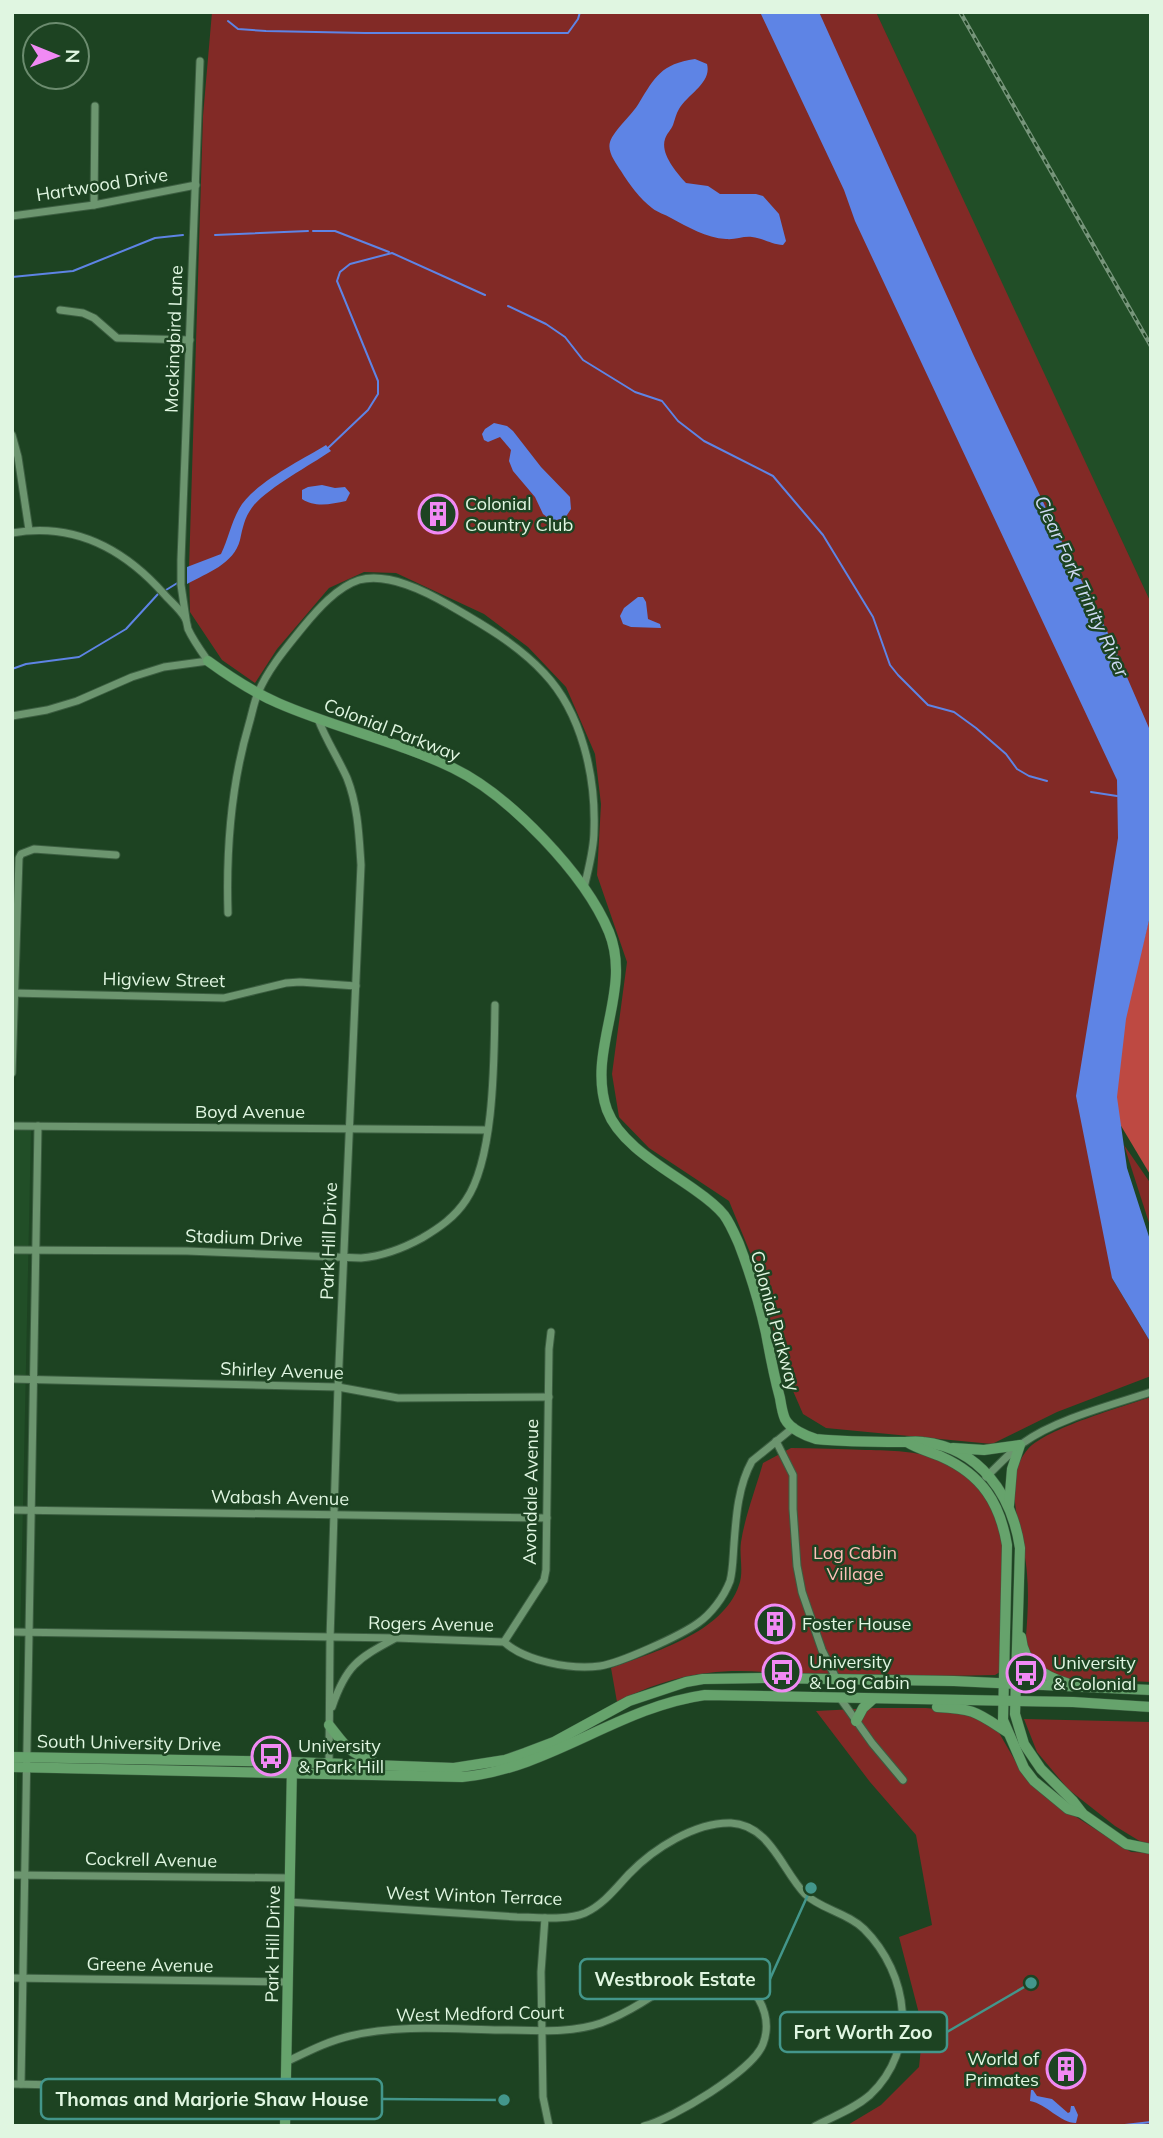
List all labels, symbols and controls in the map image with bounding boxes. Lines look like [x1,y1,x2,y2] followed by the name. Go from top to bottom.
[21,21,91,91] north arrow
[61,49,85,64] text: N
[34,163,169,206] street label: Hartwood Drive
[159,265,188,413] street label: Mockingbird Lane
[1029,491,1135,682] water label: Clear Fork Trinity River
[465,492,573,536] place label: Colonial Country Club
[417,493,459,535] building icon: Colonial Country Club
[321,693,464,766] street label: Colonial Parkway
[103,967,225,992] street label: Higview Street
[195,1100,305,1123] street label: Boyd Avenue
[315,1182,342,1300] street label: Park Hill Drive
[185,1224,303,1251] street label: Stadium Drive
[746,1248,805,1394] street label: Colonial Parkway
[220,1357,344,1384] street label: Shirley Avenue
[518,1419,543,1565] street label: Avondale Avenue
[211,1485,349,1510] street label: Wabash Avenue
[813,1541,897,1585] park label: Log Cabin Village
[754,1603,796,1645] building icon: Foster House
[368,1611,494,1636] street label: Rogers Avenue
[802,1612,911,1635] place label: Foster House
[809,1650,910,1694] place label: University & Log Cabin
[761,1651,803,1693] bus stop icon: University & Log Cabin
[1053,1651,1136,1695] place label: University & Colonial
[1005,1652,1047,1694] bus stop icon: University & Colonial
[37,1729,221,1756] street label: South University Drive
[298,1734,384,1778] place label: University & Park Hill
[250,1735,292,1777] bus stop icon: University & Park Hill
[85,1847,217,1872] street label: Cockrell Avenue
[385,1881,563,1910] street label: West Winton Terrace
[260,1885,285,2003] street label: Park Hill Drive
[86,1952,214,1977] street label: Greene Avenue
[580,1959,770,1999] callout: Westbrook Estate
[594,1967,756,1991] text: Westbrook Estate
[396,2001,564,2026] street label: West Medford Court
[780,2012,947,2052] callout: Fort Worth Zoo
[793,2020,933,2044] text: Fort Worth Zoo
[965,2047,1040,2091] place label: World of Primates
[1045,2048,1087,2090] building icon: World of Primates
[41,2079,382,2119] callout: Thomas and Marjorie Shaw House
[56,2087,368,2111] text: Thomas and Marjorie Shaw House

